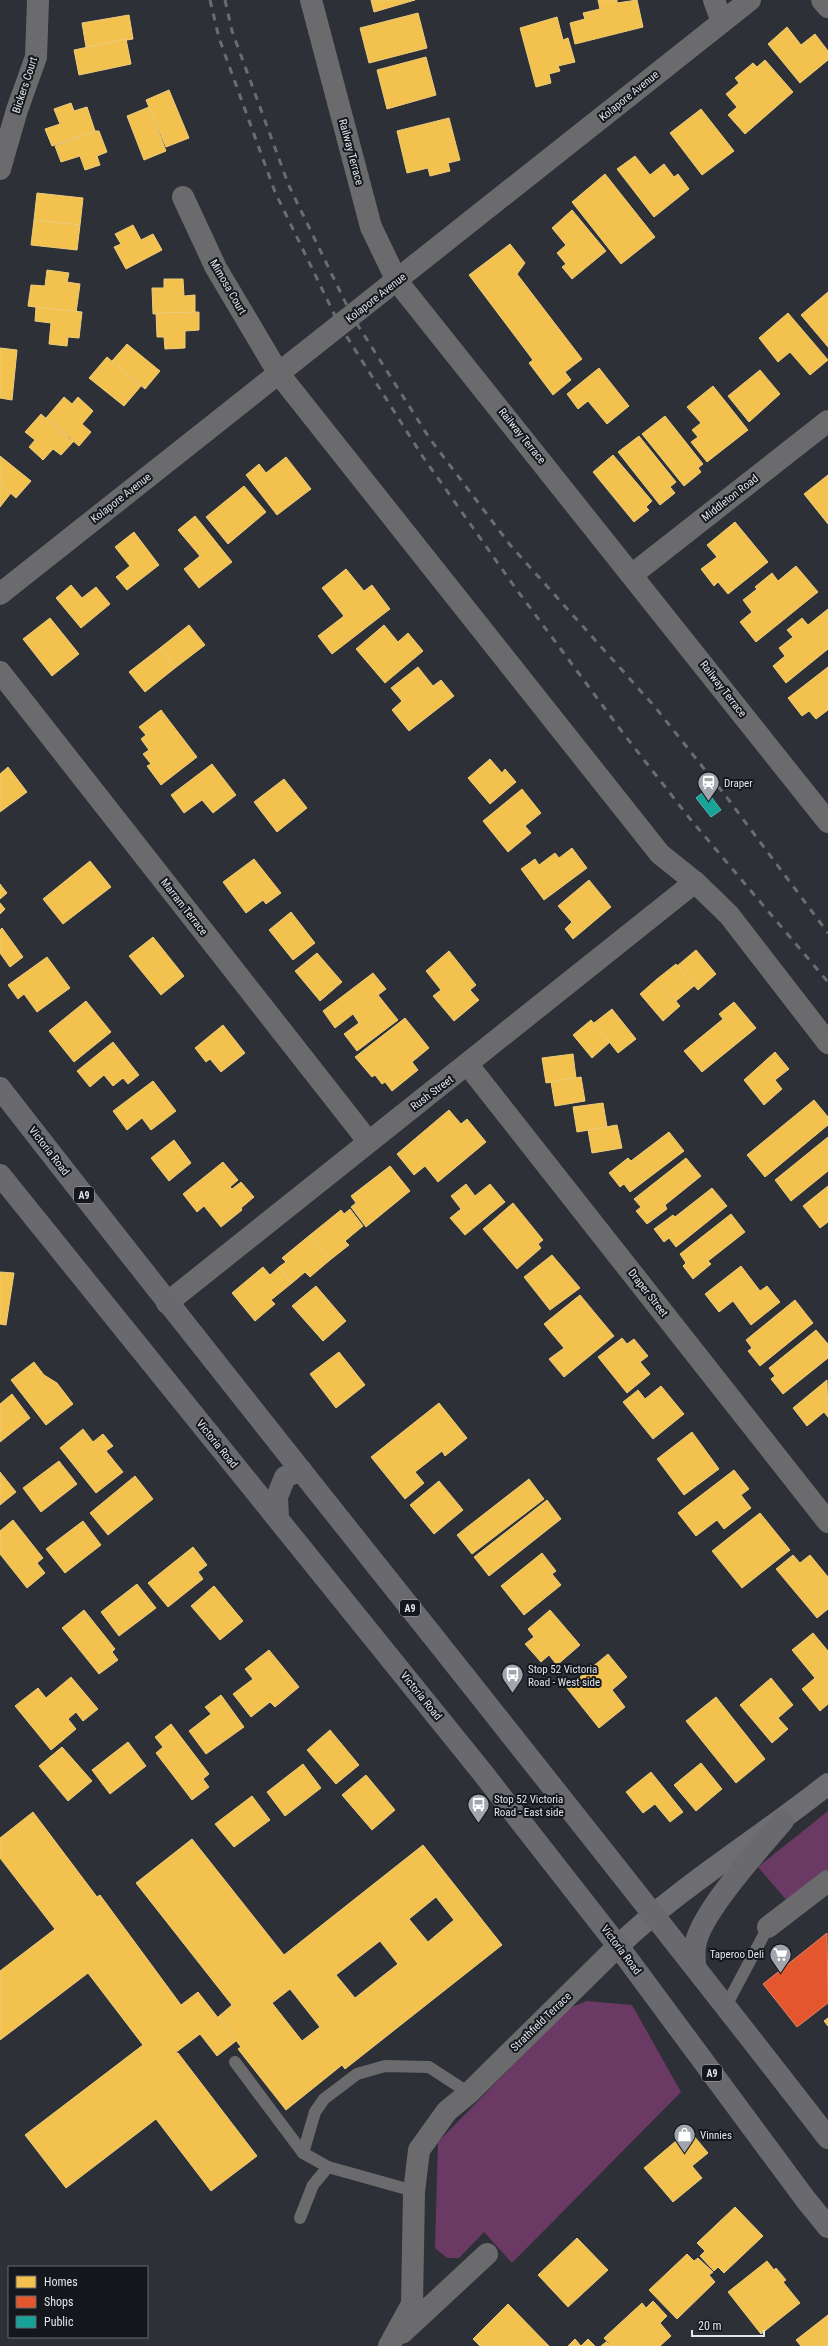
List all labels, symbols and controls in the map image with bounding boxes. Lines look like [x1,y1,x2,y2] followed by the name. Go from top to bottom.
[10,55,40,115] street label: Bickers Court
[597,68,661,124] street label: Kolapore Avenue
[336,118,366,186] street label: Railway Terrace
[207,257,249,317] street label: Mimosa Court
[343,270,409,326] street label: Kolapore Avenue
[496,406,548,466] street label: Railway Terrace
[88,470,154,526] street label: Kolapore Avenue
[699,472,761,524] street label: Middleton Road
[697,658,749,720] street label: Railway Terrace
[696,770,722,803] station icon: Draper
[724,777,753,790] place label: Draper
[158,876,210,938] street label: Marram Terrace
[408,1073,456,1113] street label: Rush Street
[26,1124,72,1178] street label: Victoria Road
[74,1187,94,1203] road number: A9
[625,1267,671,1319] street label: Draper Street
[194,1417,240,1471] street label: Victoria Road
[400,1600,420,1616] road number: A9
[500,1662,526,1695] bus stop icon: Stop 52 Victoria Road - West side
[528,1663,600,1689] place label: Stop 52 Victoria Road - West side
[398,1669,444,1723] street label: Victoria Road
[465,1792,491,1825] bus stop icon: Stop 52 Victoria Road - East side
[494,1793,564,1819] place label: Stop 52 Victoria Road - East side
[598,1923,644,1977] street label: Victoria Road
[767,1941,793,1974] supermarket icon: Taperoo Deli
[710,1948,764,1961] place label: Taperoo Deli
[508,1990,574,2054] street label: Strathfield Terrace
[702,2065,722,2081] road number: A9
[671,2122,697,2155] shop icon: Vinnies
[700,2129,732,2142] place label: Vinnies
[8,2266,148,2338] legend
[44,2275,78,2289] text: Homes
[44,2295,73,2309] text: Shops
[692,2312,764,2338] scale bar
[44,2315,74,2329] text: Public
[698,2319,722,2333] text: 20 m

